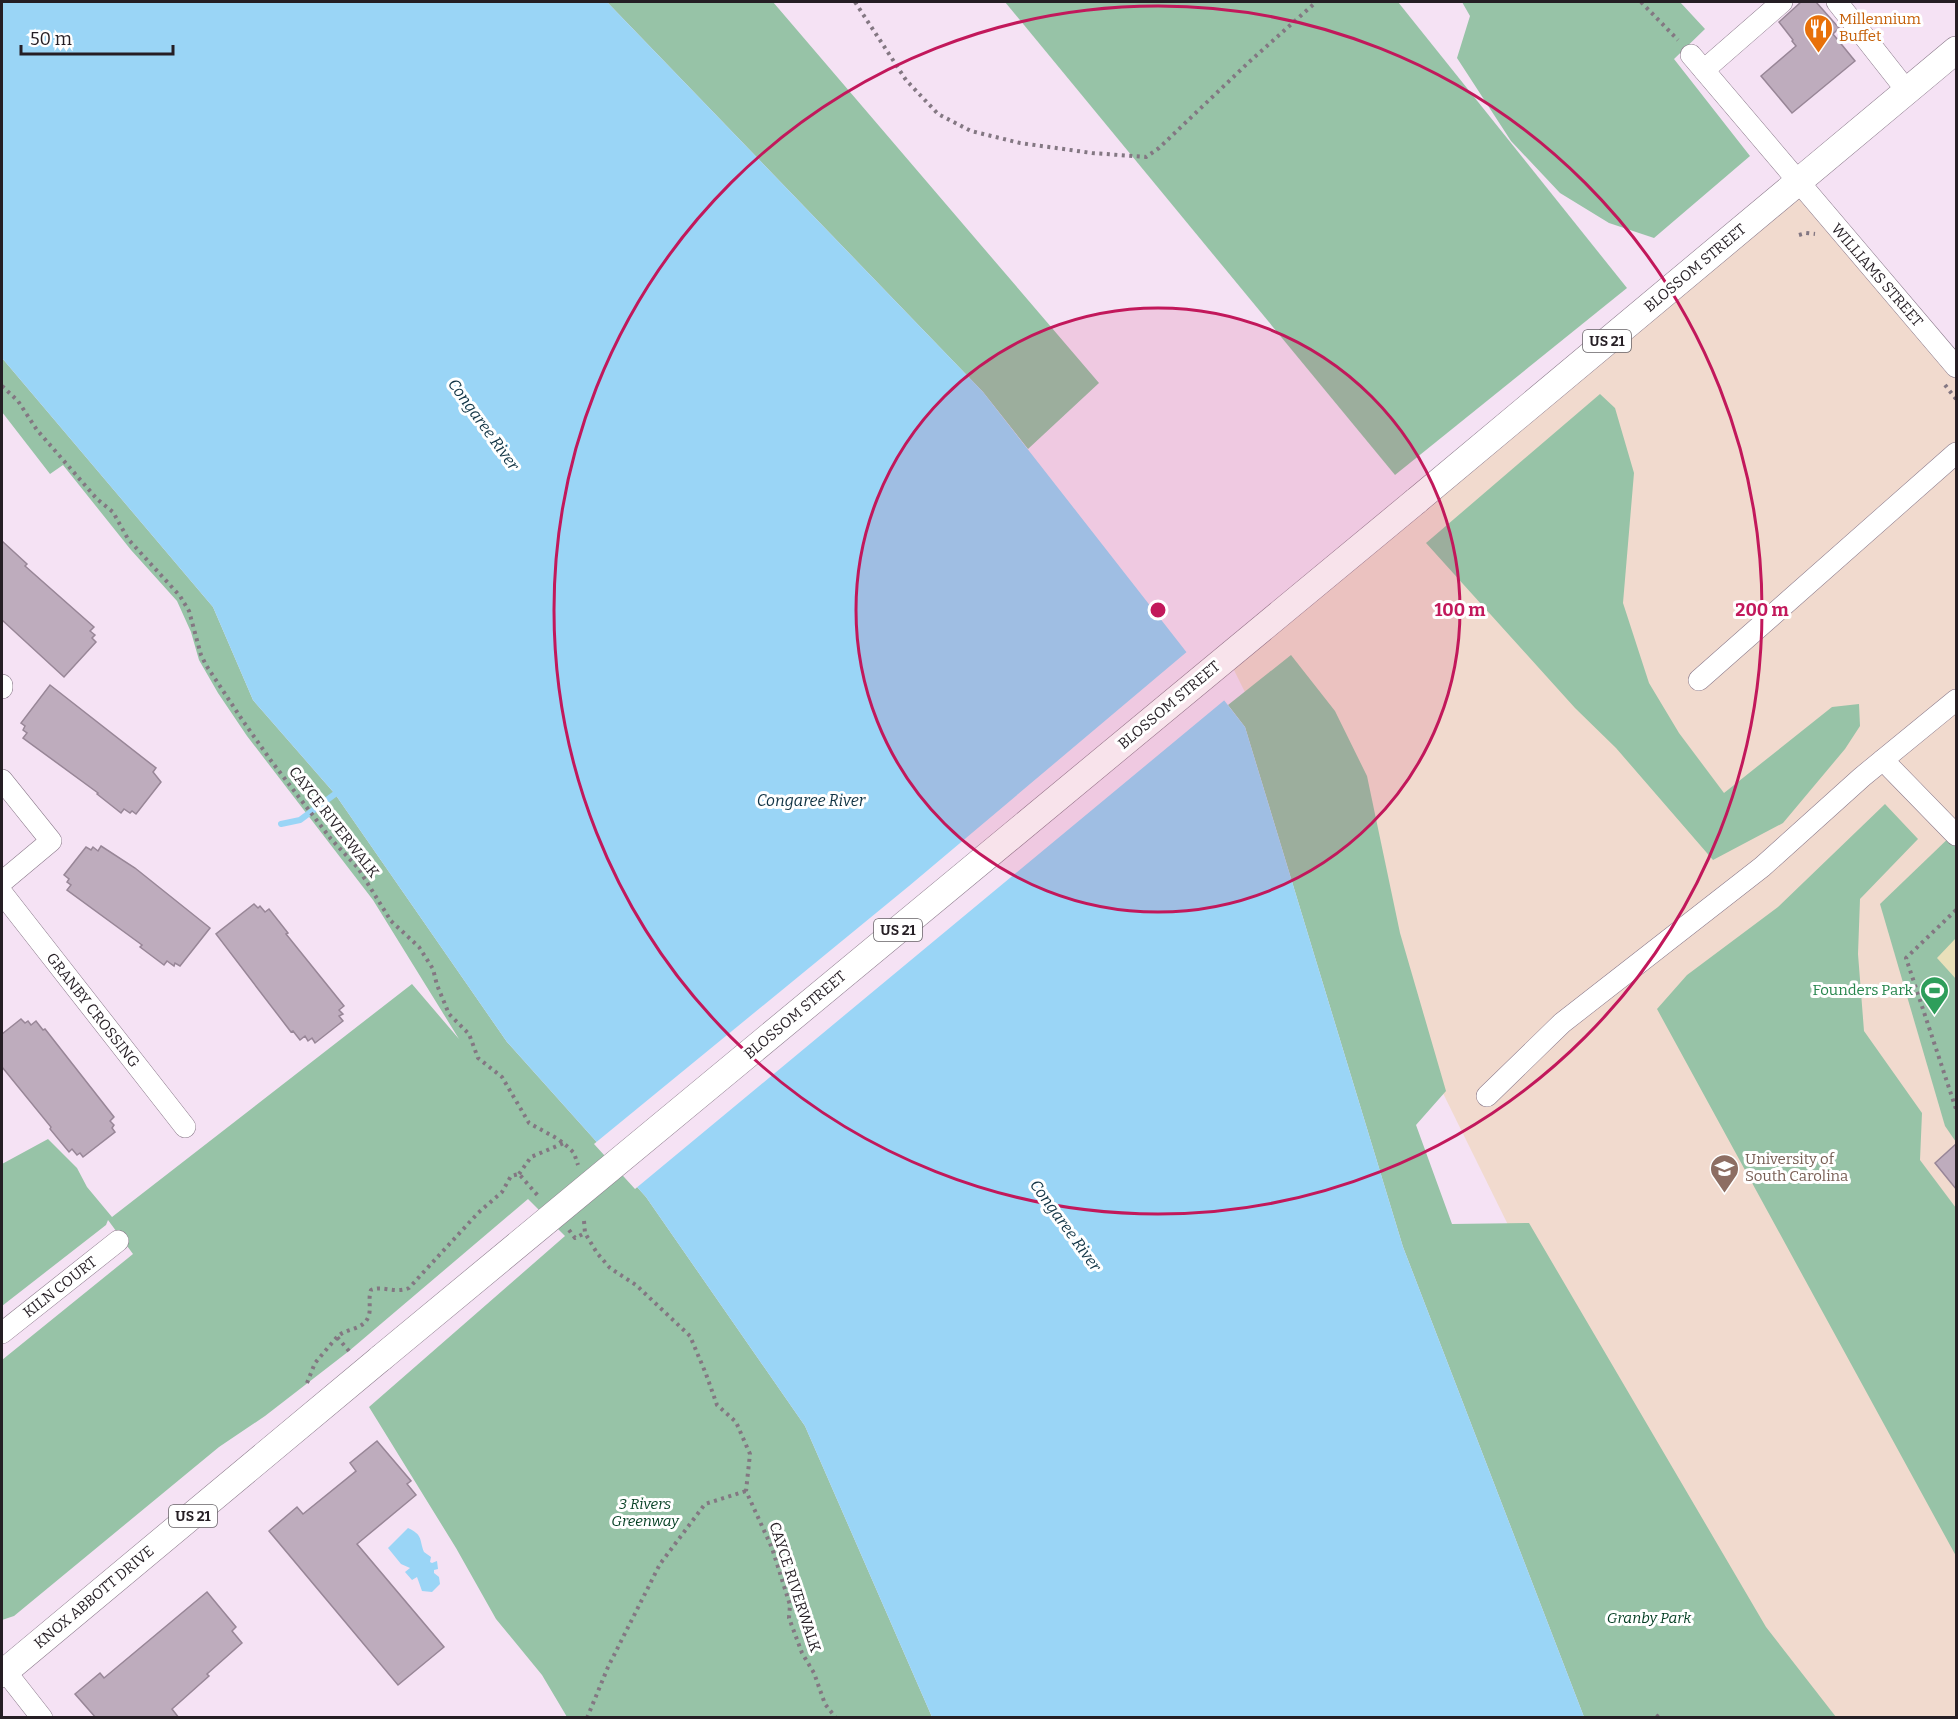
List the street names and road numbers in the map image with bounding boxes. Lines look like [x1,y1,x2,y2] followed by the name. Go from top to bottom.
[1641,220,1750,316] street label: BLOSSOM STREET
[1827,220,1927,330] street label: WILLIAMS STREET
[1583,330,1631,352] road number: US 21
[1115,657,1224,753] street label: BLOSSOM STREET
[285,763,383,881] street label: CAYCE RIVERWALK
[874,919,922,941] road number: US 21
[43,949,143,1071] street label: GRANBY CROSSING
[741,967,850,1063] street label: BLOSSOM STREET
[20,1253,101,1321] street label: KILN COURT
[169,1505,217,1527] road number: US 21
[765,1520,825,1655] street label: CAYCE RIVERWALK
[31,1542,157,1652] street label: KNOX ABBOTT DRIVE

